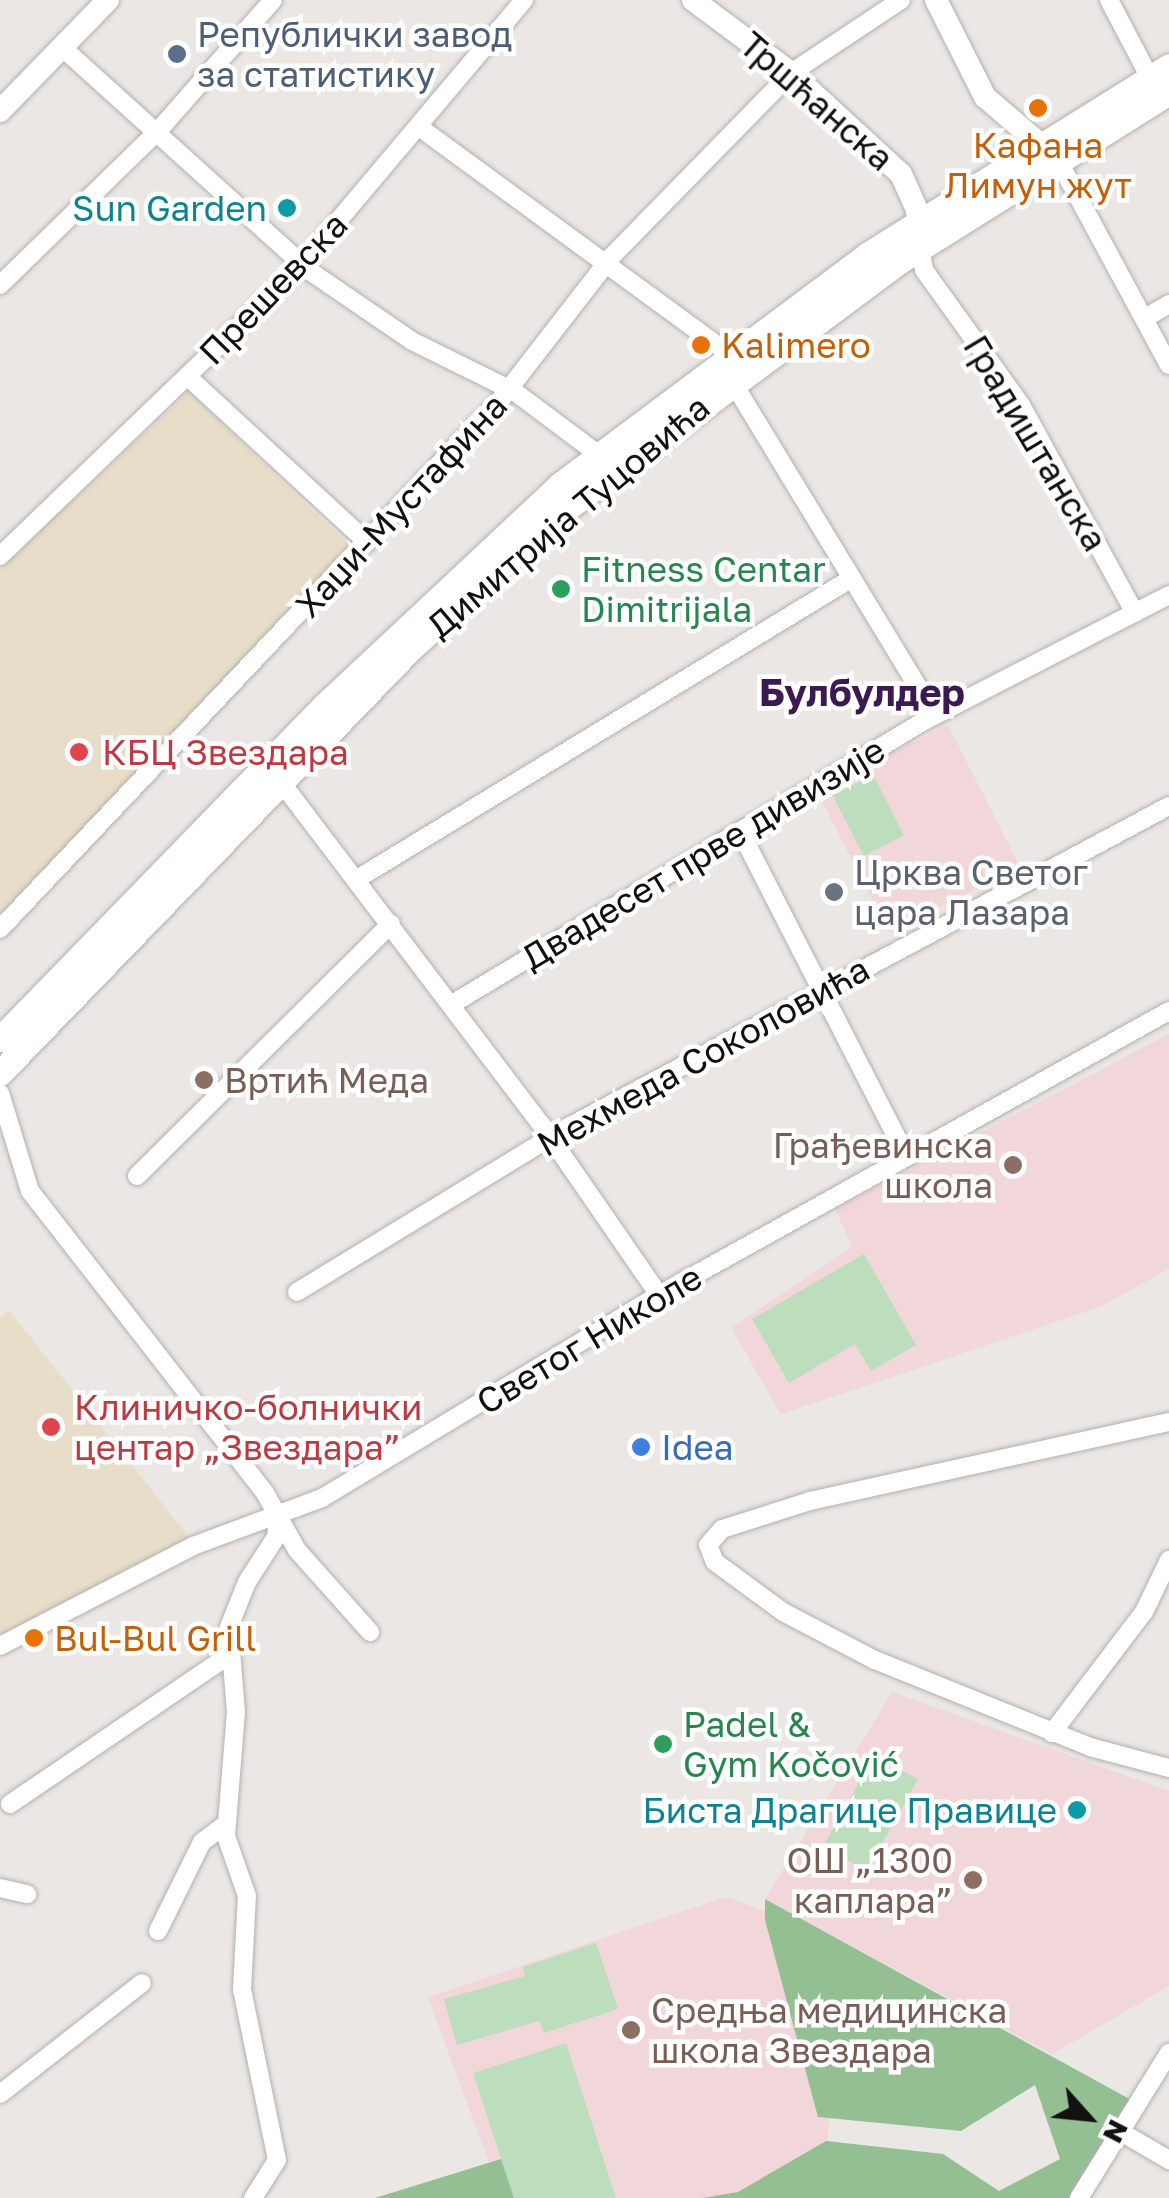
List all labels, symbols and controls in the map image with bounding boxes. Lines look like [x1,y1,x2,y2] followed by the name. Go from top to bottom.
[197,13,512,95] place label: Републички завод за статистику
[732,23,902,179] street label: Тршћанска
[166,43,188,65] marker: Републички завод за статистику
[1027,97,1049,119] marker: Кафана Лимун жут
[944,124,1132,206] place label: Кафана Лимун жут
[72,187,267,229] place label: Sun Garden
[276,197,298,219] marker: Sun Garden
[190,203,356,373] street label: Прешевска
[721,324,871,366] place label: Kalimero
[955,328,1117,558] street label: Градиштанска
[690,334,712,356] marker: Kalimero
[287,384,515,626] street label: Хаџи-Мустафина
[418,386,718,646] street label: Димитрија Туцовића
[581,548,826,630] place label: Fitness Centar Dimitrijala
[550,578,572,600] marker: Fitness Centar Dimitrijala
[759,669,965,715] district label: Булбулдер
[514,728,892,978] street label: Двадесет прве дивизије
[102,731,349,773] place label: КБЦ Звездара
[66,739,92,765] marker: КБЦ Звездара
[854,851,1088,933] place label: Црква Светог цара Лазара
[823,881,845,903] marker: Црква Светог цара Лазара
[530,947,876,1165] street label: Мехмеда Соколовића
[224,1059,429,1101] place label: Вртић Меда
[193,1069,215,1091] marker: Вртић Меда
[773,1124,993,1206] place label: Грађевинска школа
[1002,1154,1024,1176] marker: Грађевинска школа
[469,1255,709,1423] street label: Светог Николе
[74,1386,422,1468] place label: Клиничко-болнички центар „Звездара”
[38,1414,64,1440] marker: Клиничко-болнички центар „Звездара”
[661,1426,734,1468] place label: Idea
[630,1436,652,1458] marker: Idea
[54,1617,256,1659] place label: Bul-Bul Grill
[23,1627,45,1649] marker: Bul-Bul Grill
[683,1703,899,1785] place label: Padel & Gym Kočović
[652,1733,674,1755] marker: Padel & Gym Kočović
[643,1789,1057,1831] place label: Биста Драгице Правице
[1066,1799,1088,1821] marker: Биста Драгице Правице
[786,1839,953,1921] place label: ОШ „1300 каплара”
[962,1869,984,1891] marker: ОШ „1300 каплара”
[651,1989,1007,2071] place label: Средња медицинска школа Звездара
[620,2019,642,2041] marker: Средња медицинска школа Звездара
[1039,2068,1139,2168] north arrow
[1097,2115,1136,2149] text: N

